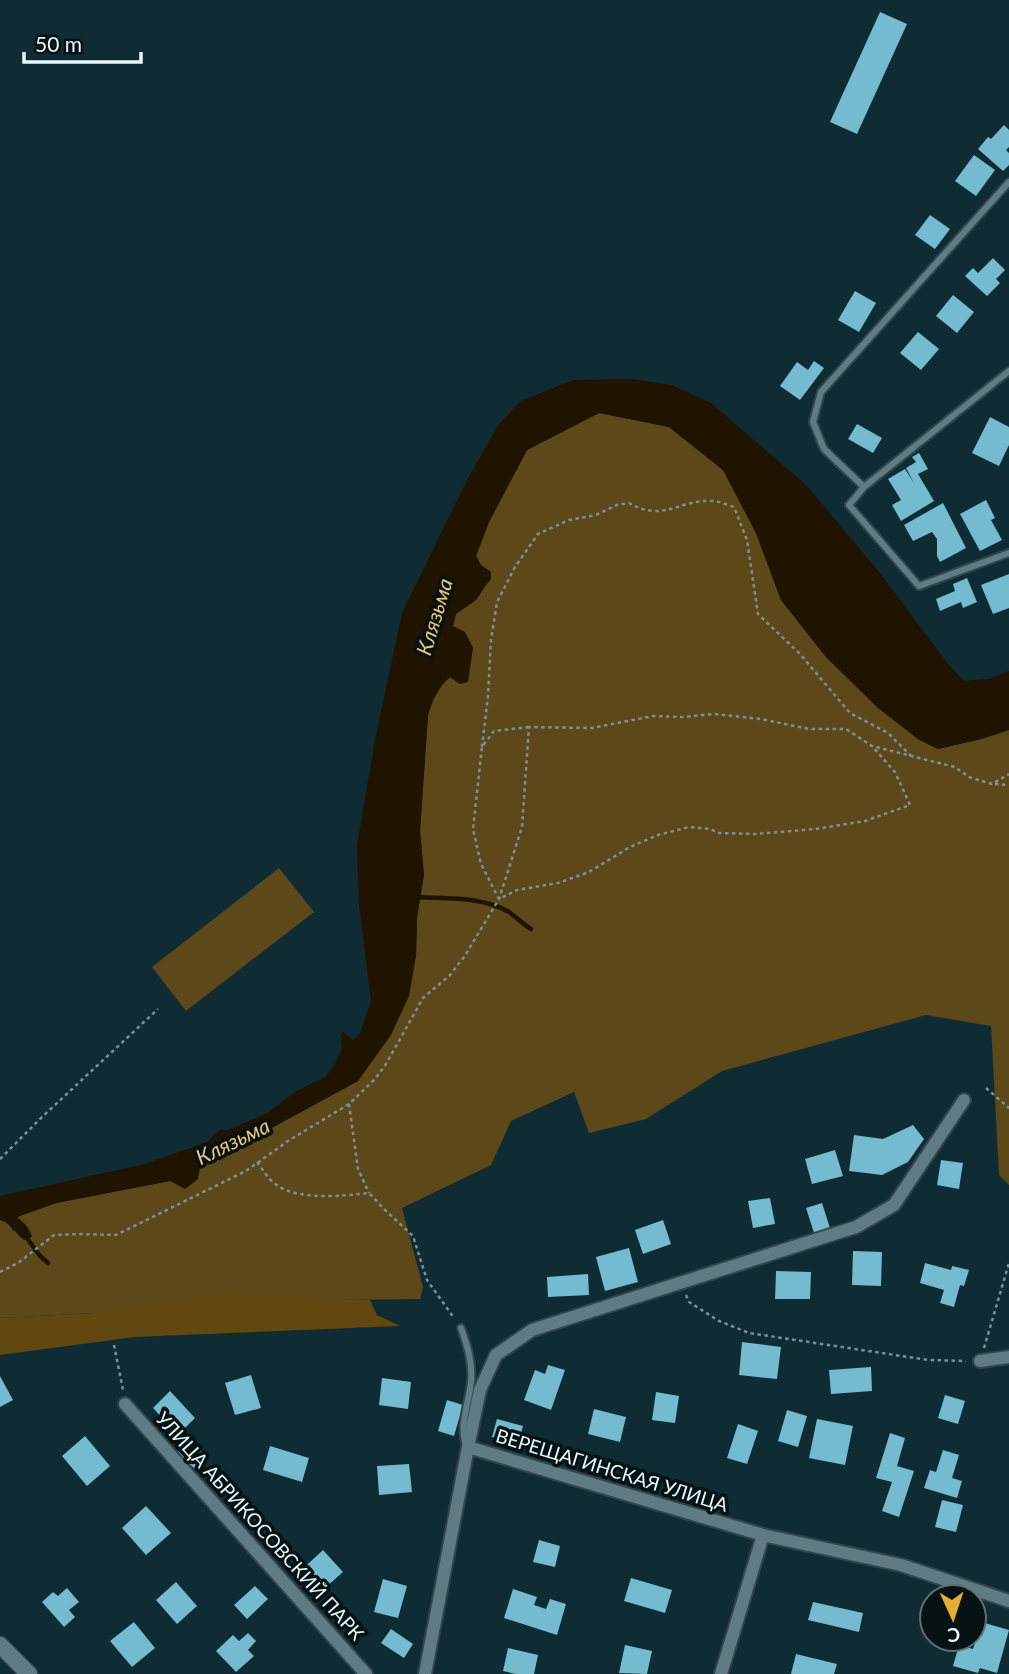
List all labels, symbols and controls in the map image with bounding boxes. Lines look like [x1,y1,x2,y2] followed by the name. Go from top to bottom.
[24,21,142,65] scale bar
[35,31,82,56] text: 50 m
[410,575,457,658] water label: Клязьма
[191,1112,273,1169] water label: Клязьма
[152,1407,369,1645] street label: УЛИЦА АБРИКОСОВСКИЙ ПАРК
[493,1423,731,1516] street label: ВЕРЕЩАГИНСКАЯ УЛИЦА
[918,1583,988,1653] north arrow
[947,1624,961,1647] text: С

